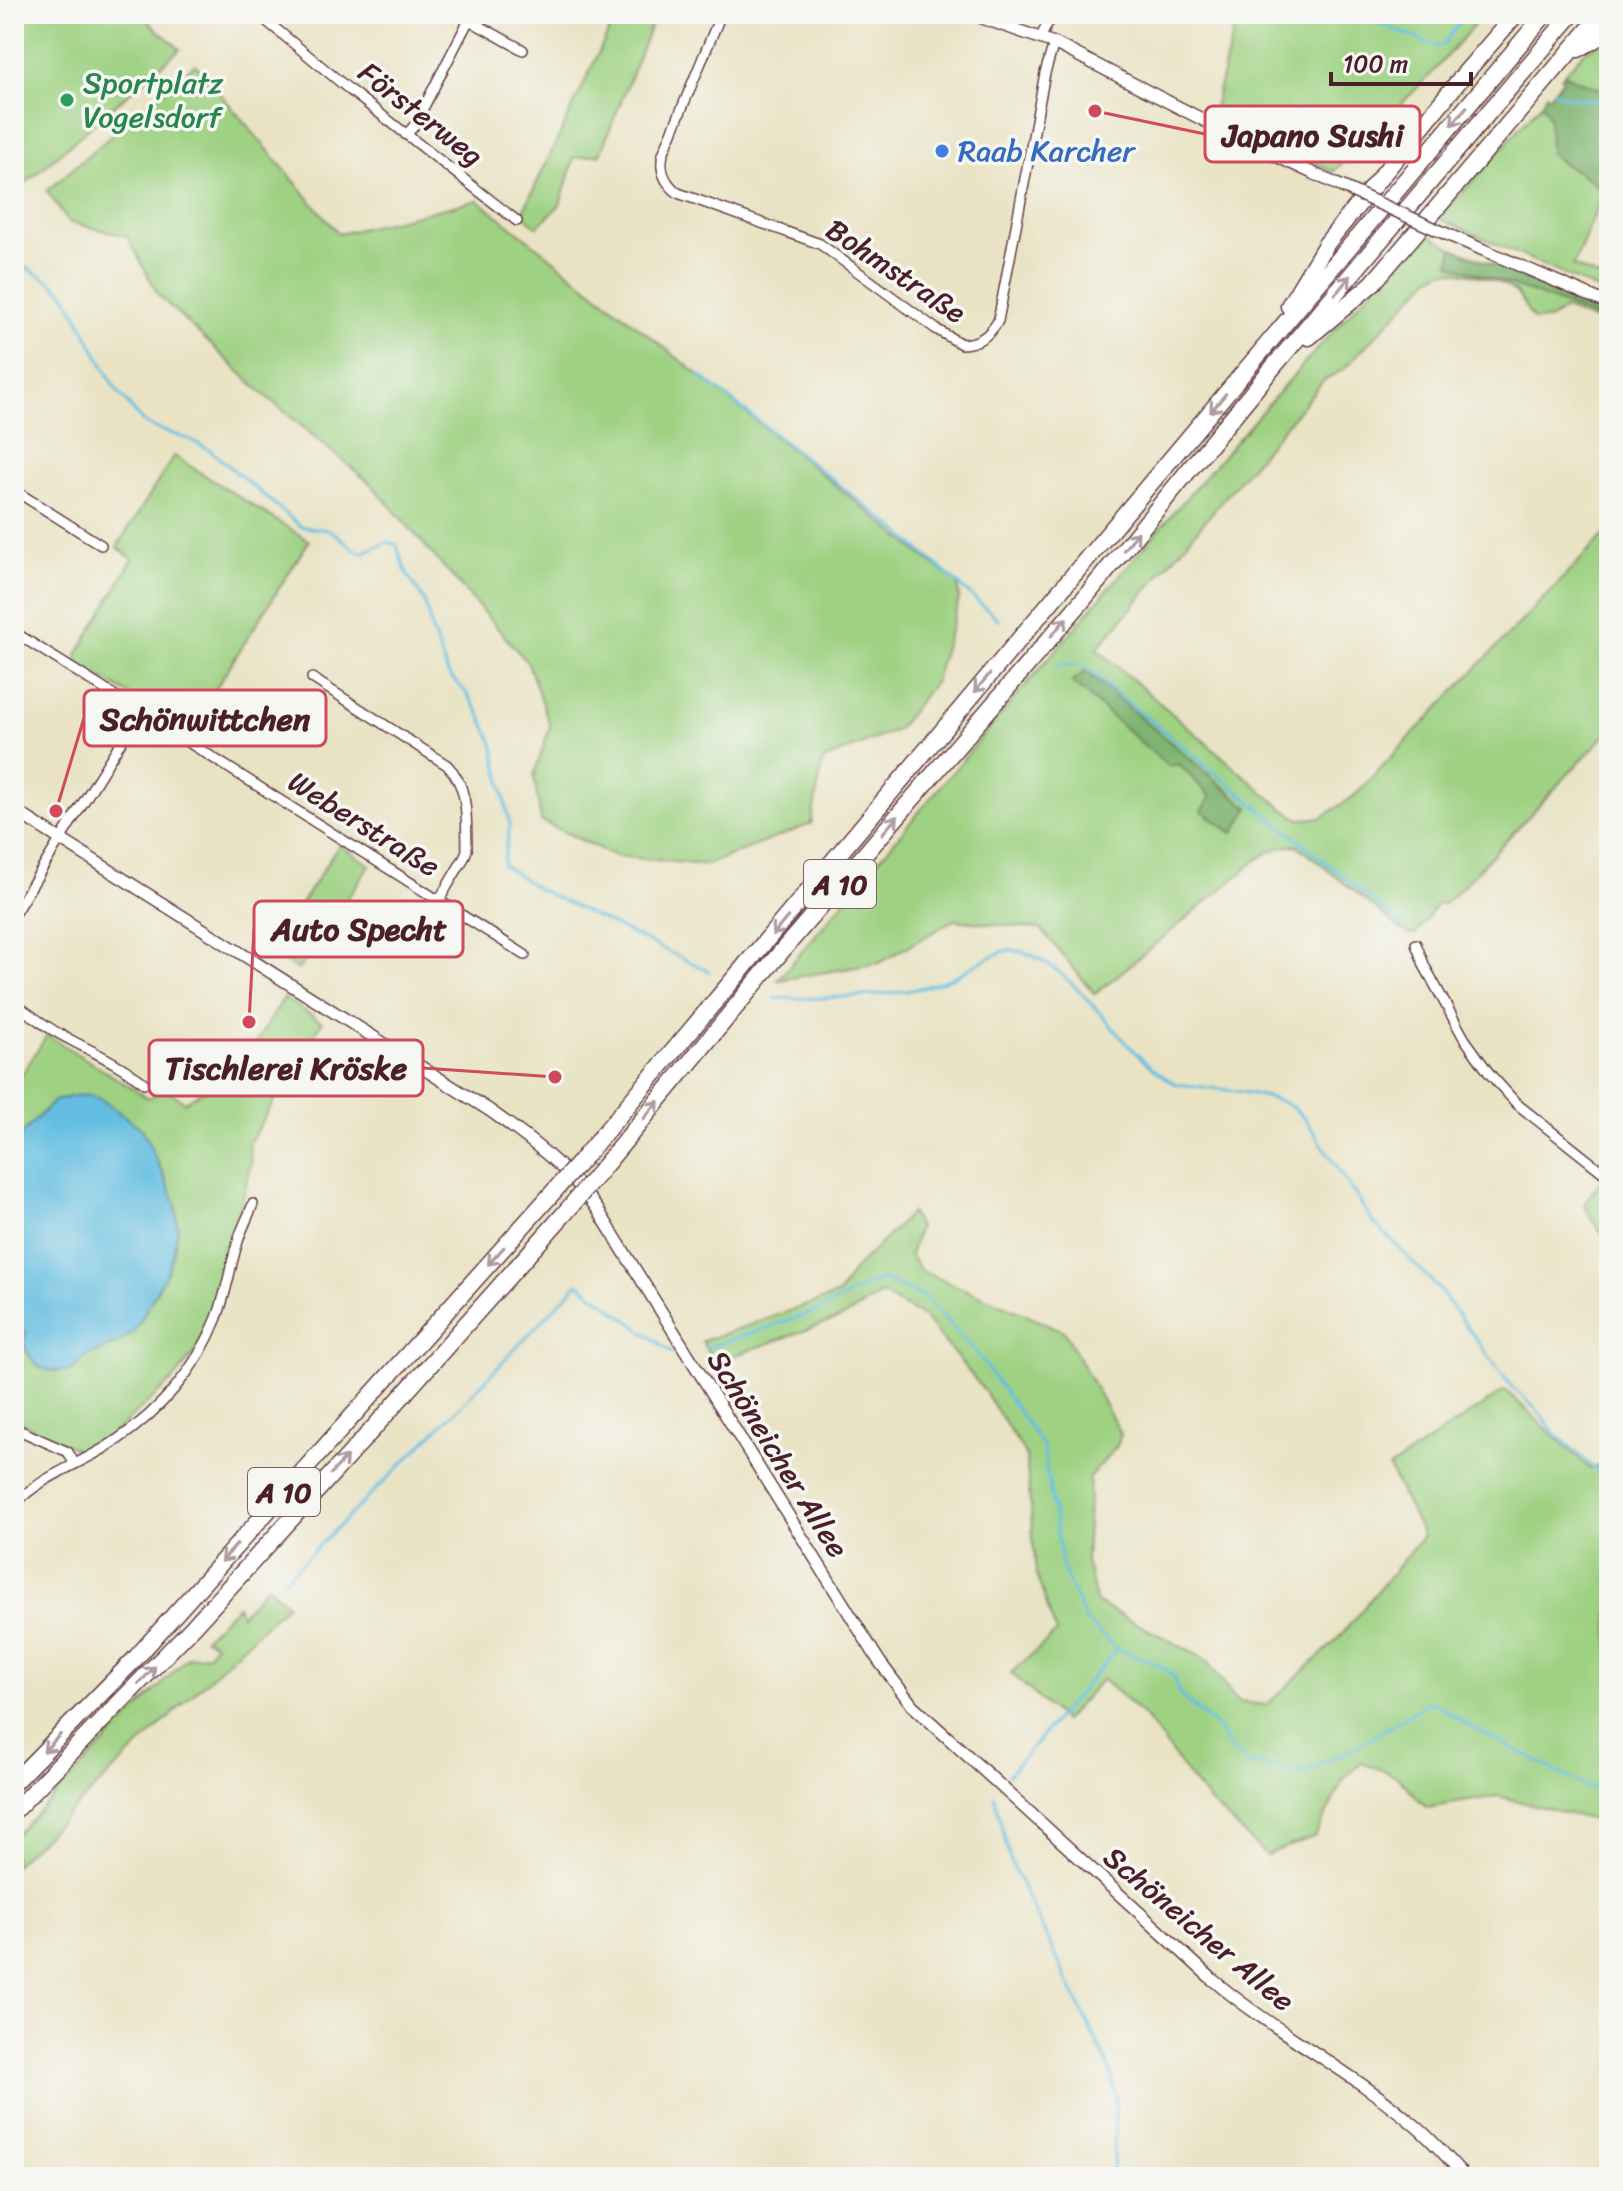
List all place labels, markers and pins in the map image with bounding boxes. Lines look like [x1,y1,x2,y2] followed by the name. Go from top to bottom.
[83,56,224,144] place label: Sportplatz Vogelsdorf
[58,91,76,109] marker: Sportplatz Vogelsdorf
[1205,106,1420,162] callout: Japano Sushi
[958,124,1136,178] place label: Raab Karcher
[933,142,951,160] marker: Raab Karcher
[84,690,326,746] callout: Schönwittchen
[254,901,463,957] callout: Auto Specht
[149,1040,423,1096] callout: Tischlerei Kröske

